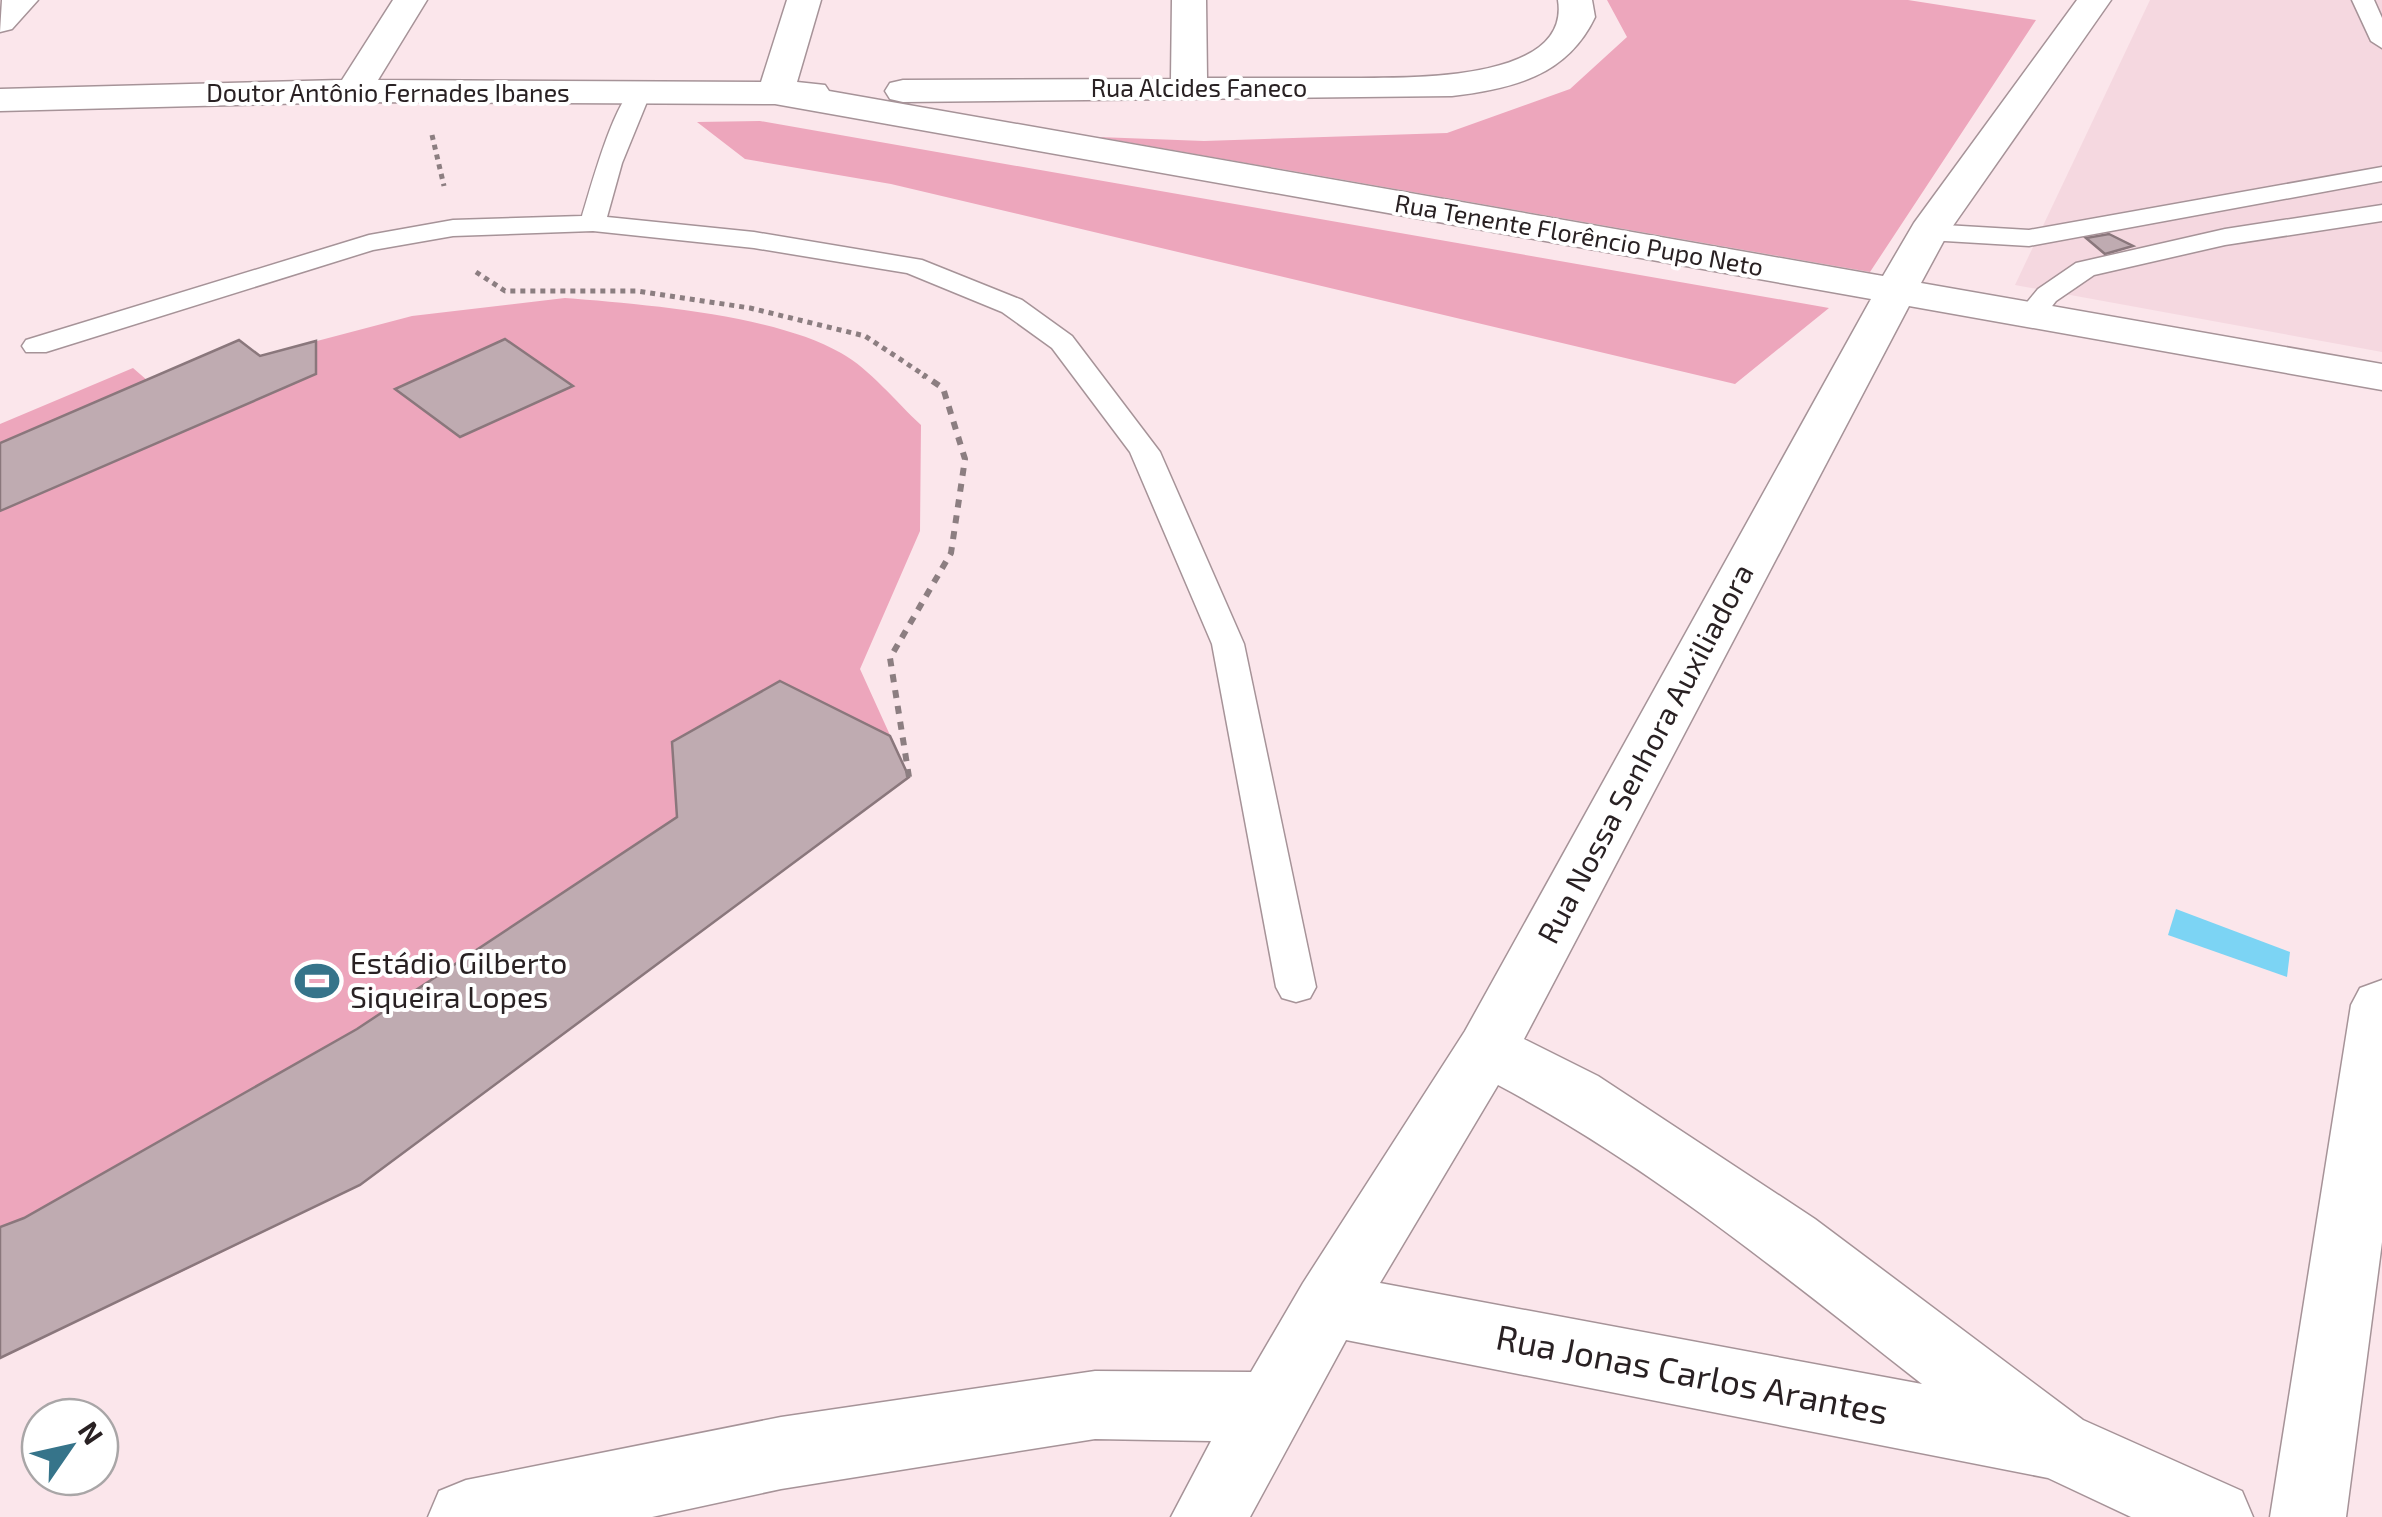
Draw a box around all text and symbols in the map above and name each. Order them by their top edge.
street label: Rua Alcides Faneco [1091,72,1307,102]
street label: Doutor Antônio Fernades Ibanes [206,77,570,107]
street label: Rua Tenente Florêncio Pupo Neto [1393,187,1766,281]
street label: Rua Nossa Senhora Auxiliadora [1529,557,1760,949]
place label: Estádio Gilberto Siqueira Lopes [350,944,567,1014]
sports icon: Estádio Gilberto Siqueira Lopes [293,957,341,1005]
street label: Rua Jonas Carlos Arantes [1493,1314,1892,1432]
north arrow [20,1397,120,1497]
text: N [72,1415,111,1450]

